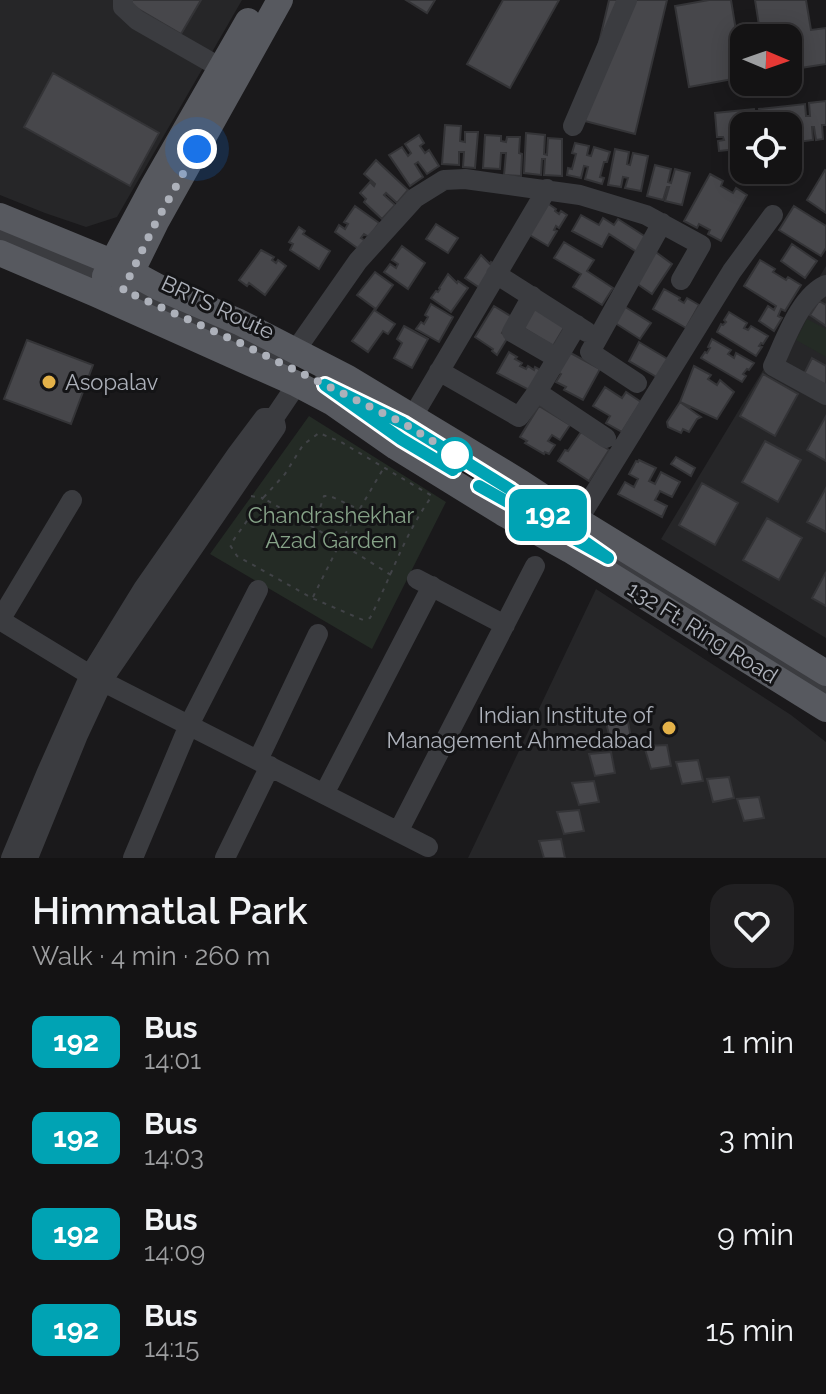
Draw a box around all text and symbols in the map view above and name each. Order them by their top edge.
north arrow [730,24,802,96]
map controls [730,24,802,184]
button: locate [730,112,802,184]
your location [177,129,217,169]
street label: BRTS Route [157,270,279,344]
place label: Asopalav [65,369,159,395]
marker: Asopalav [40,373,58,391]
unlabelled marker [438,438,472,472]
line badge: 192 [502,489,594,541]
text: 192 [525,498,571,531]
park label: Chandrashekhar Azad Garden [248,502,415,553]
street label: 132 Ft. Ring Road [623,575,783,689]
place label: Indian Institute of Management Ahmedabad [387,702,654,753]
marker: Indian Institute of Management Ahmedabad [660,719,678,737]
button: heart [710,884,794,968]
text: Himmatlal Park [32,888,308,933]
text: Walk · 4 min · 260 m [32,941,270,971]
text: Bus [144,1010,198,1045]
text: 192 [53,1025,99,1058]
text: 1 min [722,1025,794,1060]
text: 14:01 [144,1045,201,1075]
text: Bus [144,1106,198,1141]
text: 192 [53,1121,99,1154]
text: 3 min [719,1121,794,1156]
text: 14:03 [144,1141,204,1171]
text: Bus [144,1202,198,1237]
text: 192 [53,1217,99,1250]
text: 9 min [717,1217,794,1252]
text: 14:09 [144,1237,205,1267]
text: Bus [144,1298,198,1333]
text: 192 [53,1313,99,1346]
text: 15 min [706,1313,794,1348]
text: 14:15 [144,1333,200,1363]

